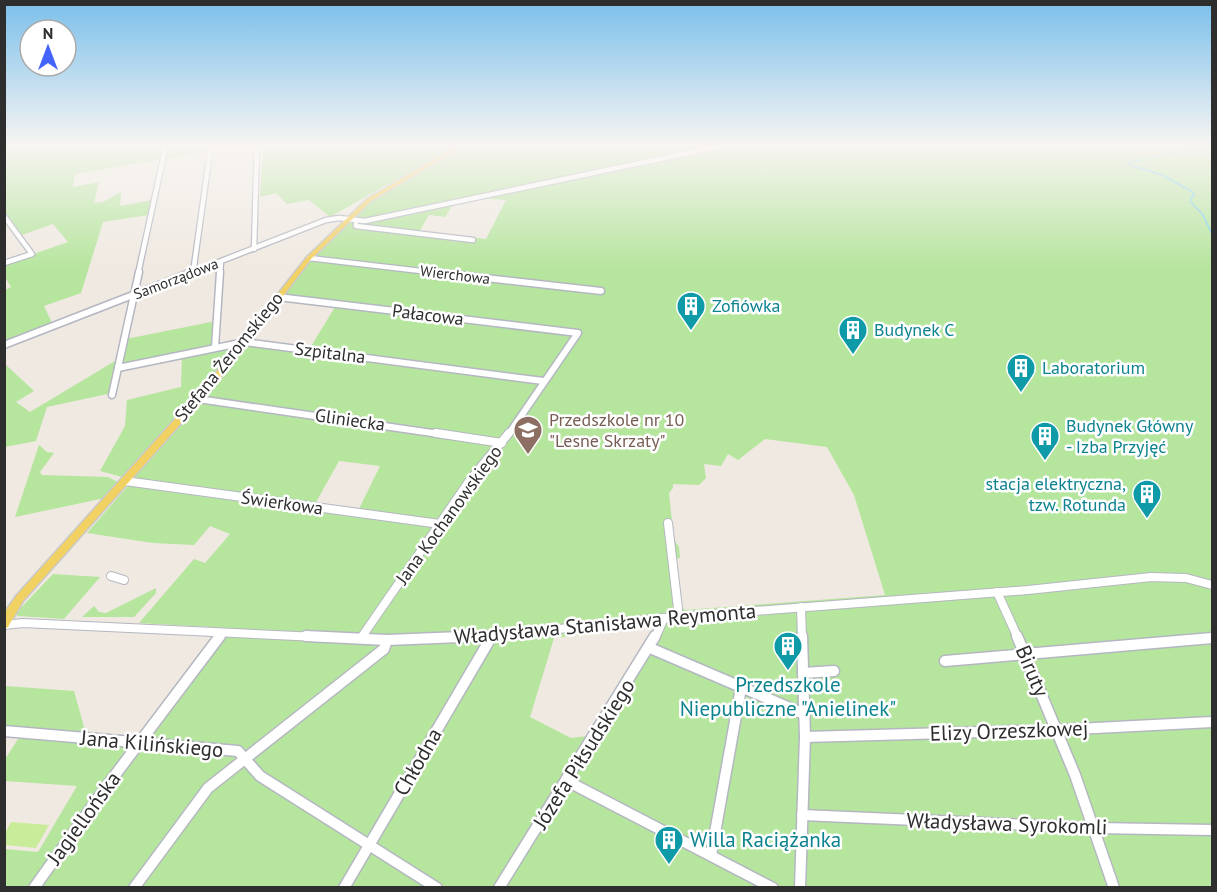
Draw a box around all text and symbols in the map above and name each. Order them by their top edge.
north arrow [18,18,78,78]
text: N [43,23,53,43]
street label: Samorządowa [131,254,221,303]
street label: Wierchowa [419,261,491,288]
street label: Stefana Żeromskiego [169,287,288,426]
building icon: Zofiówka [675,290,707,332]
place label: Zofiówka [712,294,781,317]
street label: Pałacowa [391,299,465,330]
building icon: Budynek C [837,314,869,356]
place label: Budynek C [874,318,954,341]
street label: Szpitalna [293,337,367,368]
building icon: Laboratorium [1005,352,1037,394]
place label: Laboratorium [1042,356,1145,379]
street label: Gliniecka [314,403,387,436]
place label: Przedszkole nr 10 "Lesne Skrzaty" [549,408,685,452]
school or university icon: Przedszkole nr 10 "Lesne Skrzaty" [512,414,544,456]
place label: Budynek Główny - Izba Przyjęć [1066,414,1194,458]
building icon: Budynek Główny - Izba Przyjęć [1029,420,1061,462]
street label: Jana Kochanowskiego [390,441,507,590]
place label: stacja elektryczna, tzw. Rotunda [985,472,1126,516]
building icon: stacja elektryczna, tzw. Rotunda [1131,478,1163,520]
street label: Świerkowa [239,485,325,520]
street label: Władysława Stanisława Reymonta [453,597,757,650]
building icon: Przedszkole Niepubliczne "Anielinek" [772,630,804,672]
street label: Biruty [1010,641,1055,701]
place label: Przedszkole Niepubliczne "Anielinek" [680,671,896,722]
street label: Józefa Piłsudskiego [526,674,641,835]
street label: Elizy Orzeszkowej [929,714,1089,747]
street label: Chłodna [387,723,448,801]
street label: Jana Kilińskiego [79,724,225,763]
street label: Jagiellońska [40,766,126,870]
street label: Władysława Syrokomli [906,806,1108,841]
building icon: Willa Raciążanka [653,824,685,866]
place label: Willa Raciążanka [690,826,841,853]

